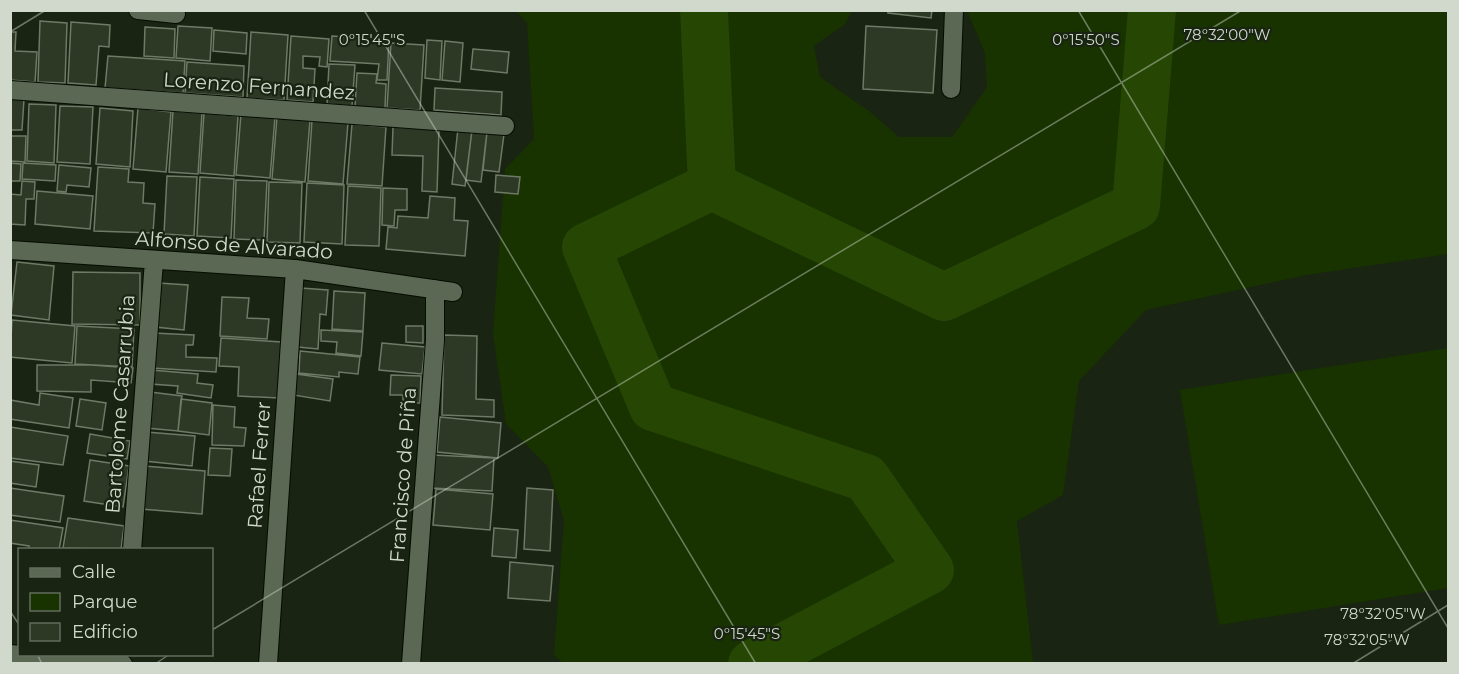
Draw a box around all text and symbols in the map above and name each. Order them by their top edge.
text: 78°32'00"W [1184,25,1271,44]
text: 0°15'45"S [339,30,405,49]
text: 0°15'50"S [1052,30,1120,49]
street label: Lorenzo Fernandez [162,67,356,105]
street label: Alfonso de Alvarado [134,226,334,264]
street label: Bartolome Casarrubia [100,294,140,514]
street label: Francisco de Piña [385,386,421,564]
street label: Rafael Ferrer [243,401,275,529]
legend [18,548,213,656]
text: Calle [72,561,116,583]
text: Parque [72,591,138,613]
text: 78°32'05"W [1340,604,1426,623]
text: Edificio [72,621,138,643]
text: 0°15'45"S [714,624,780,643]
text: 78°32'05"W [1324,630,1410,649]

